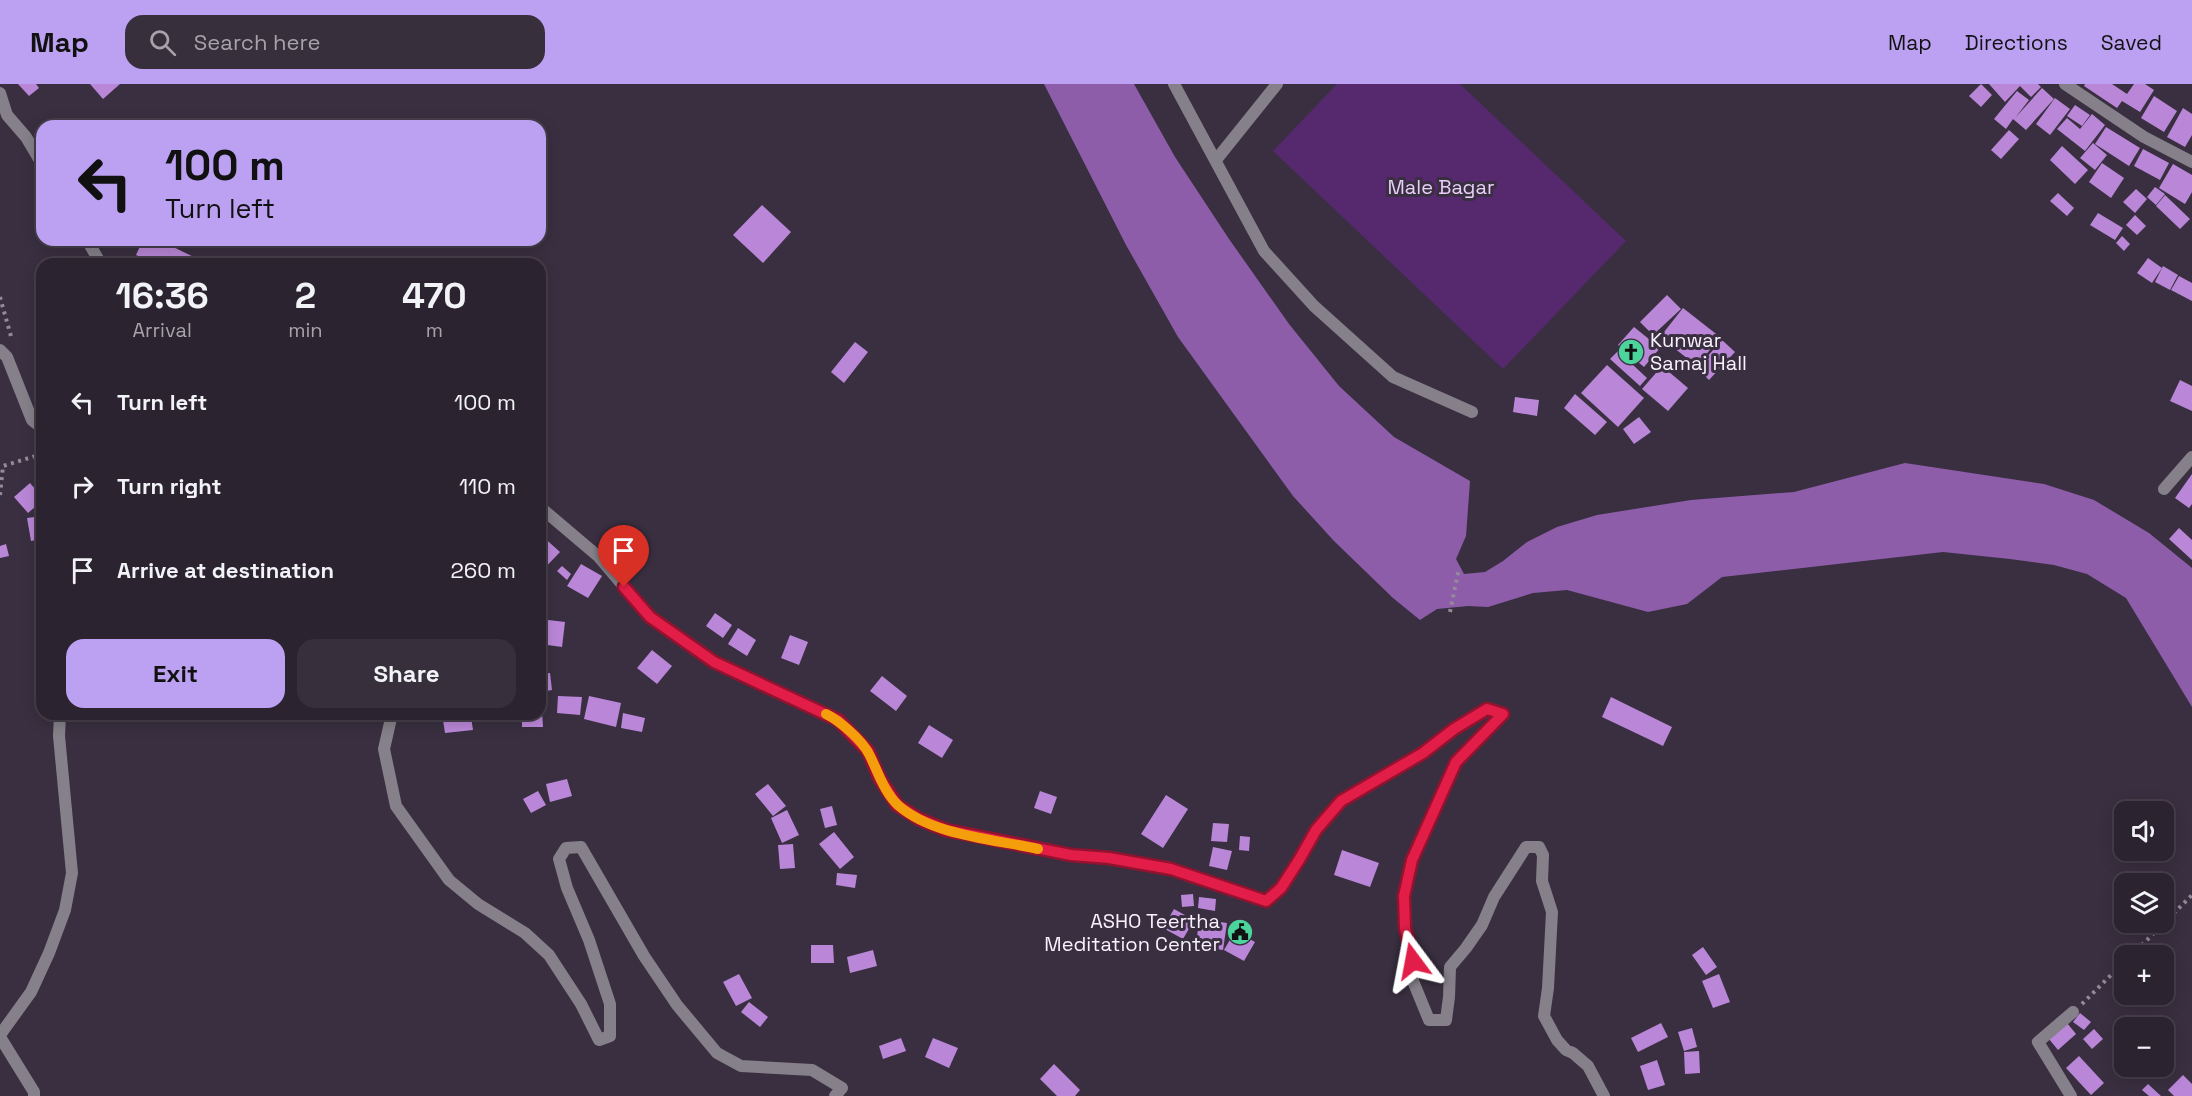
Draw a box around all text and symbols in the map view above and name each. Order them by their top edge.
search box [125,15,545,69]
text: Map [30,24,89,60]
icon: search [146,26,179,59]
text: Search here [194,28,321,56]
text: Map [1888,29,1932,56]
text: Directions [1965,29,2068,56]
text: Saved [2101,29,2162,56]
text: 100 m [165,139,285,192]
icon: left [66,144,144,222]
park label: Male Bagar [1387,174,1495,200]
text: Turn left [165,191,275,226]
text: 16:36 [115,273,209,319]
text: 2 [295,273,316,319]
text: 470 [402,273,467,319]
text: Arrival [132,317,192,343]
text: min [288,317,323,343]
text: m [426,317,443,343]
place label: Kunwar Samaj Hall [1650,327,1747,376]
church icon: Kunwar Samaj Hall [1616,337,1646,367]
icon: left [66,386,99,419]
text: Turn left [117,388,207,416]
text: 100 m [454,388,516,416]
icon: right [66,470,99,503]
text: Turn right [117,472,222,500]
text: 110 m [459,472,516,500]
pin [598,525,649,587]
icon: arrive [607,534,640,567]
icon: arrive [66,554,99,587]
text: Arrive at destination [117,556,334,584]
text: 260 m [451,556,516,584]
button: Exit [66,639,285,708]
button: Share [297,639,516,708]
map controls [2114,801,2174,1077]
button: sound [2114,801,2174,861]
button: layers [2114,873,2174,933]
place label: ASHO Teertha Meditation Center [1044,908,1220,957]
public building icon: ASHO Teertha Meditation Center [1225,917,1255,947]
position arrow [1381,929,1445,993]
button: + [2114,945,2174,1005]
button: − [2114,1017,2174,1077]

